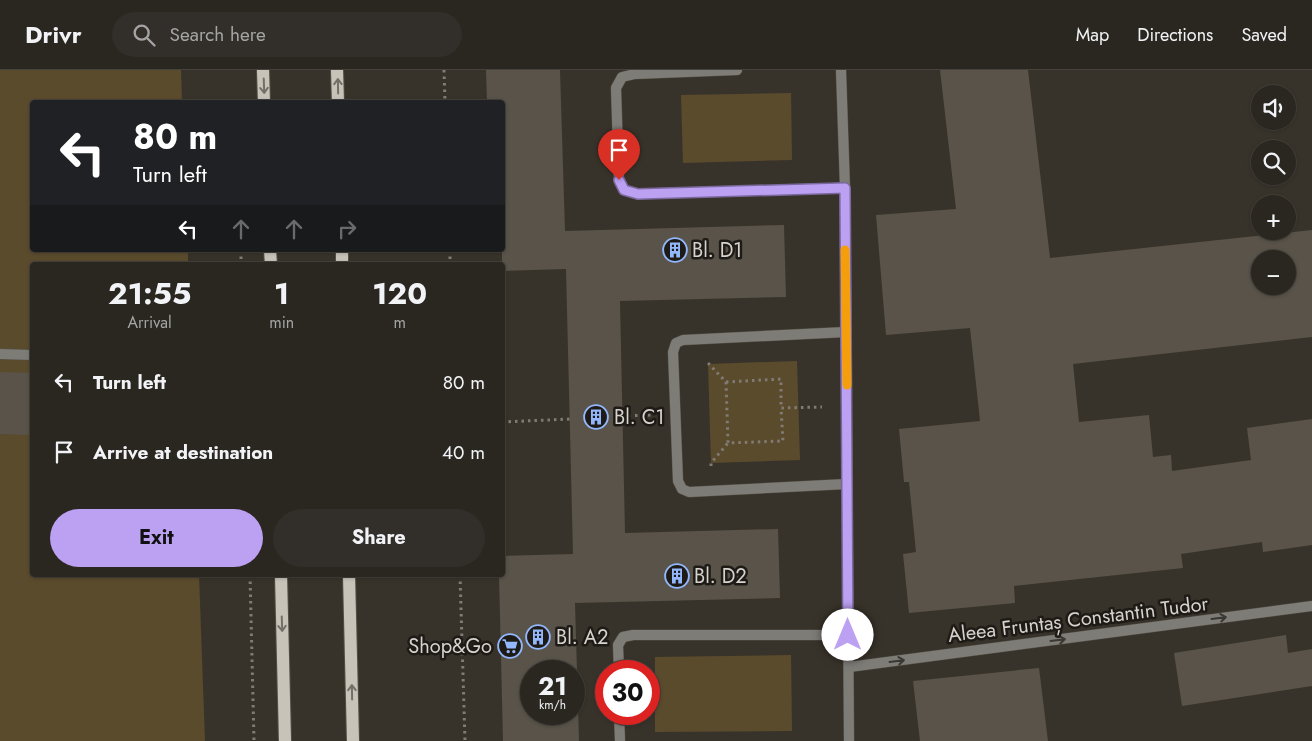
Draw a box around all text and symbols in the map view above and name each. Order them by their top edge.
search box [112,12,462,57]
text: Drivr [25,17,82,52]
icon: search [130,21,158,49]
text: Search here [170,21,266,48]
text: Map [1076,22,1109,48]
text: Directions [1137,22,1213,48]
text: Saved [1241,22,1287,48]
one-way arrow [259,78,268,94]
one-way arrow [333,79,343,95]
map controls [1251,85,1296,295]
button: sound [1251,85,1296,130]
text: 80 m [133,112,217,162]
icon: left [50,120,115,185]
pin [598,129,640,180]
icon: arrive [605,136,633,164]
button: search [1251,140,1296,185]
text: Turn left [133,158,207,190]
button: + [1251,195,1296,240]
icon: left [174,215,202,243]
icon: ahead [227,215,255,243]
icon: ahead [280,215,308,243]
icon: right [333,215,361,243]
place label: Bl. D1 [692,236,742,265]
building icon: Bl. D1 [662,237,688,263]
button: − [1251,250,1296,295]
text: 21:55 [108,272,191,315]
text: 1 [274,272,289,315]
text: 120 [372,272,427,315]
text: Arrival [128,311,172,334]
text: min [269,311,294,334]
text: m [393,311,406,334]
icon: left [50,368,78,396]
text: Turn left [93,369,166,396]
text: 80 m [443,369,485,396]
place label: Bl. C1 [614,403,664,432]
building icon: Bl. C1 [583,404,609,430]
icon: arrive [50,438,78,466]
text: Arrive at destination [93,439,273,466]
text: 40 m [442,439,485,466]
button: Exit [50,509,263,567]
button: Share [273,509,485,567]
place label: Bl. D2 [694,562,747,591]
building icon: Bl. D2 [664,563,690,589]
street label: Aleea Fruntaș Constantin Tudor [946,589,1210,650]
position arrow [821,608,873,660]
one-way arrow [1211,613,1227,623]
one-way arrow [278,615,287,631]
place label: Bl. A2 [556,623,608,652]
building icon: Bl. A2 [525,624,551,650]
place label: Shop&Go [408,632,492,661]
supermarket icon: Shop&Go [497,633,523,659]
one-way arrow [1050,634,1066,644]
one-way arrow [889,655,905,665]
speed limit sign: 30 [595,660,660,725]
text: 21 [538,668,567,704]
one-way arrow [347,685,357,701]
text: km/h [539,696,566,714]

